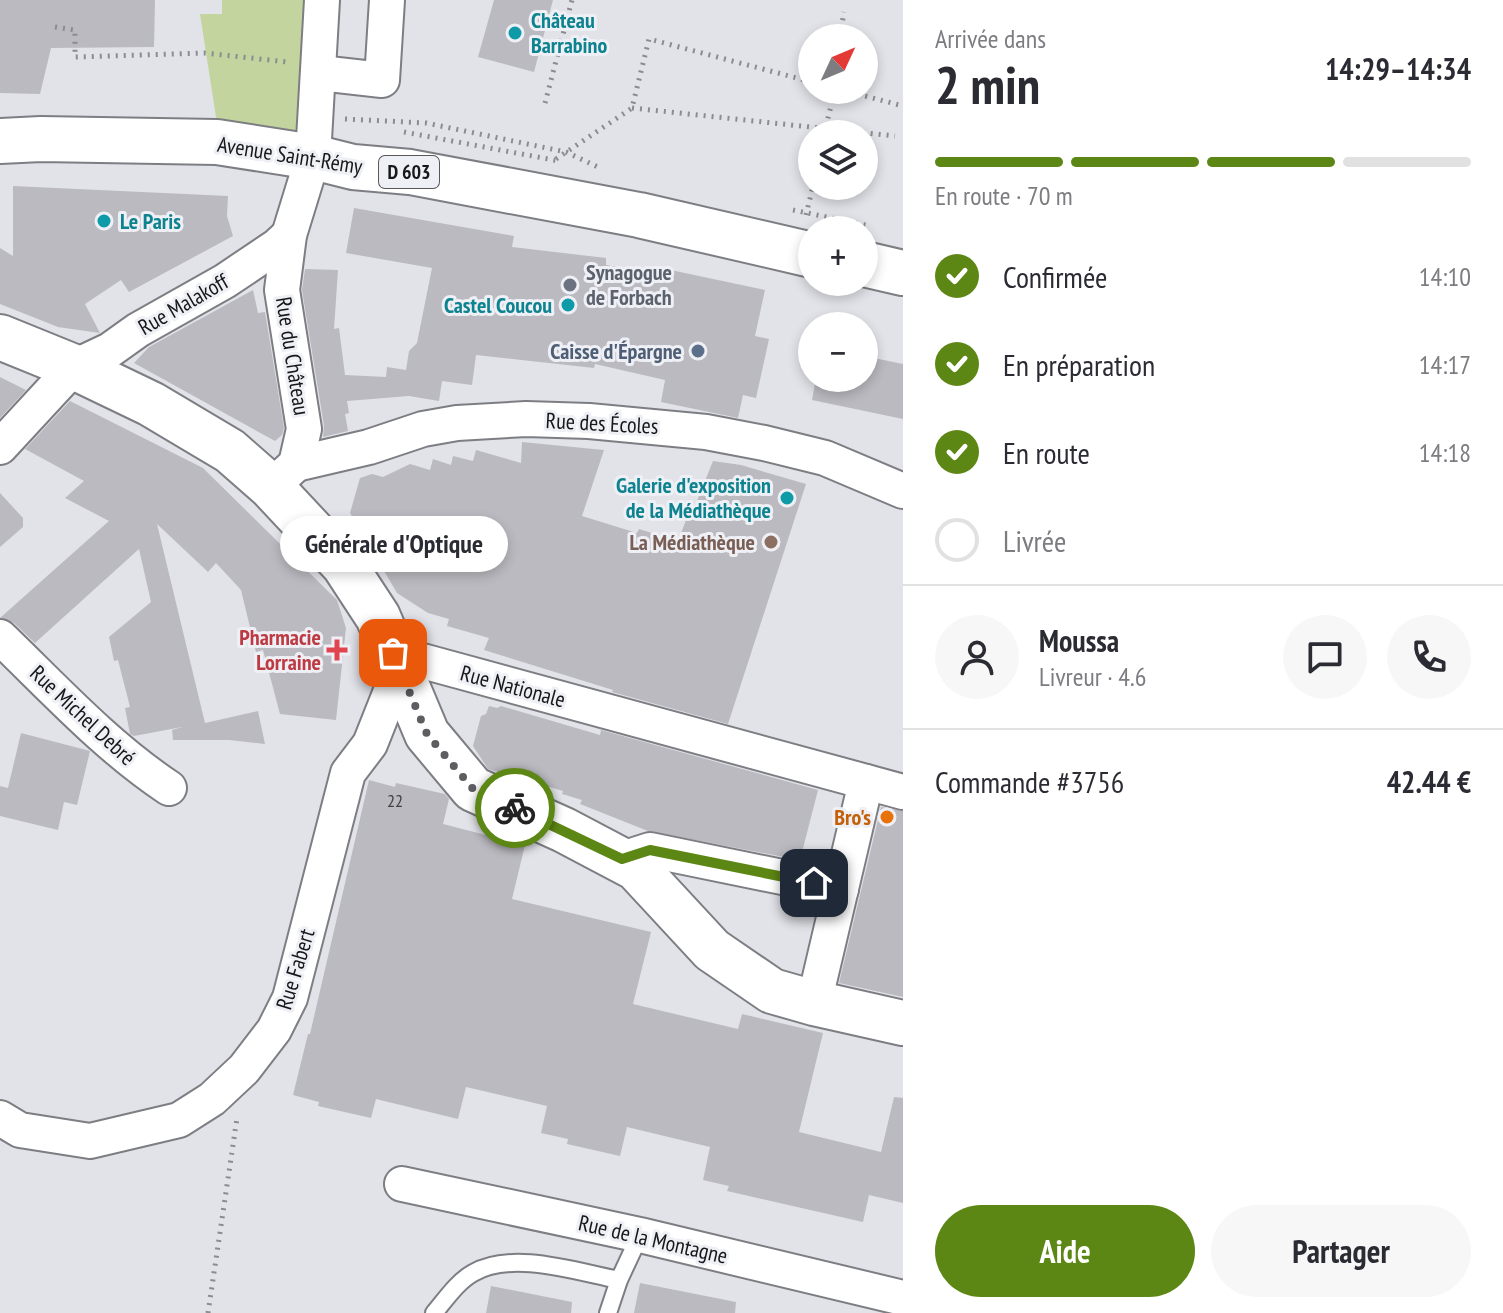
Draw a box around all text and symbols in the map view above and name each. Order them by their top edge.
place label: Château Barrabino [531,6,607,59]
text: Arrivée dans [935,22,1046,55]
marker: Château Barrabino [506,24,524,42]
north arrow [798,24,878,104]
map controls [798,24,878,392]
text: 14:29–14:34 [1325,49,1471,88]
text: 2 min [935,51,1040,118]
button: layers [798,120,878,200]
street label: Avenue Saint-Rémy [216,130,365,180]
road number: D 603 [379,156,439,188]
text: En route · 70 m [935,179,1073,212]
place label: Le Paris [120,207,181,235]
marker: Le Paris [95,212,113,230]
button: + [798,216,878,296]
icon: check [935,254,979,298]
text: Confirmée [1003,257,1107,296]
place label: Synagogue de Forbach [586,258,672,311]
text: 14:10 [1419,260,1471,293]
street label: Rue Malakoff [133,266,234,341]
marker: Synagogue de Forbach [561,276,579,294]
place label: Castel Coucou [444,291,552,319]
street label: Rue du Château [270,295,316,417]
marker: Castel Coucou [559,296,577,314]
button: − [798,312,878,392]
place label: Caisse d'Épargne [550,337,682,365]
marker: Caisse d'Épargne [689,342,707,360]
icon: check [935,342,979,386]
text: En préparation [1003,345,1155,384]
text: 14:17 [1419,348,1471,381]
street label: Rue des Écoles [545,406,659,440]
icon: check [935,430,979,474]
text: En route [1003,433,1090,472]
text: 14:18 [1419,436,1471,469]
place label: Galerie d'exposition de la Médiathèque [616,471,771,524]
marker: Galerie d'exposition de la Médiathèque [778,489,796,507]
callout: Générale d'Optique [279,517,507,573]
text: Livrée [1003,521,1066,560]
text: Générale d'Optique [305,527,483,560]
place label: La Médiathèque [630,528,755,556]
marker: La Médiathèque [762,533,780,551]
button: person [935,615,1019,699]
button: chat [1283,615,1367,699]
button: phone [1387,615,1471,699]
pin [359,619,427,687]
text: Moussa [1039,621,1119,660]
place label: Pharmacie Lorraine [239,623,321,676]
icon: bag [371,631,415,675]
marker: Pharmacie Lorraine [328,641,346,659]
street label: Rue Michel Debré [24,659,142,771]
street label: Rue Nationale [457,659,569,713]
text: Livreur · 4.6 [1039,660,1146,693]
text: Commande #3756 [935,762,1124,801]
text: 42.44 € [1387,762,1471,801]
courier [475,768,555,848]
icon: bike [493,786,537,830]
house number: 22 [387,789,403,812]
place label: Bro's [834,803,871,831]
marker: Bro's [878,808,896,826]
pin [780,849,848,917]
icon: home [792,861,836,905]
street label: Rue Fabert [269,925,321,1013]
button: Aide [935,1205,1195,1297]
button: Partager [1211,1205,1471,1297]
street label: Rue de la Montagne [576,1208,730,1270]

